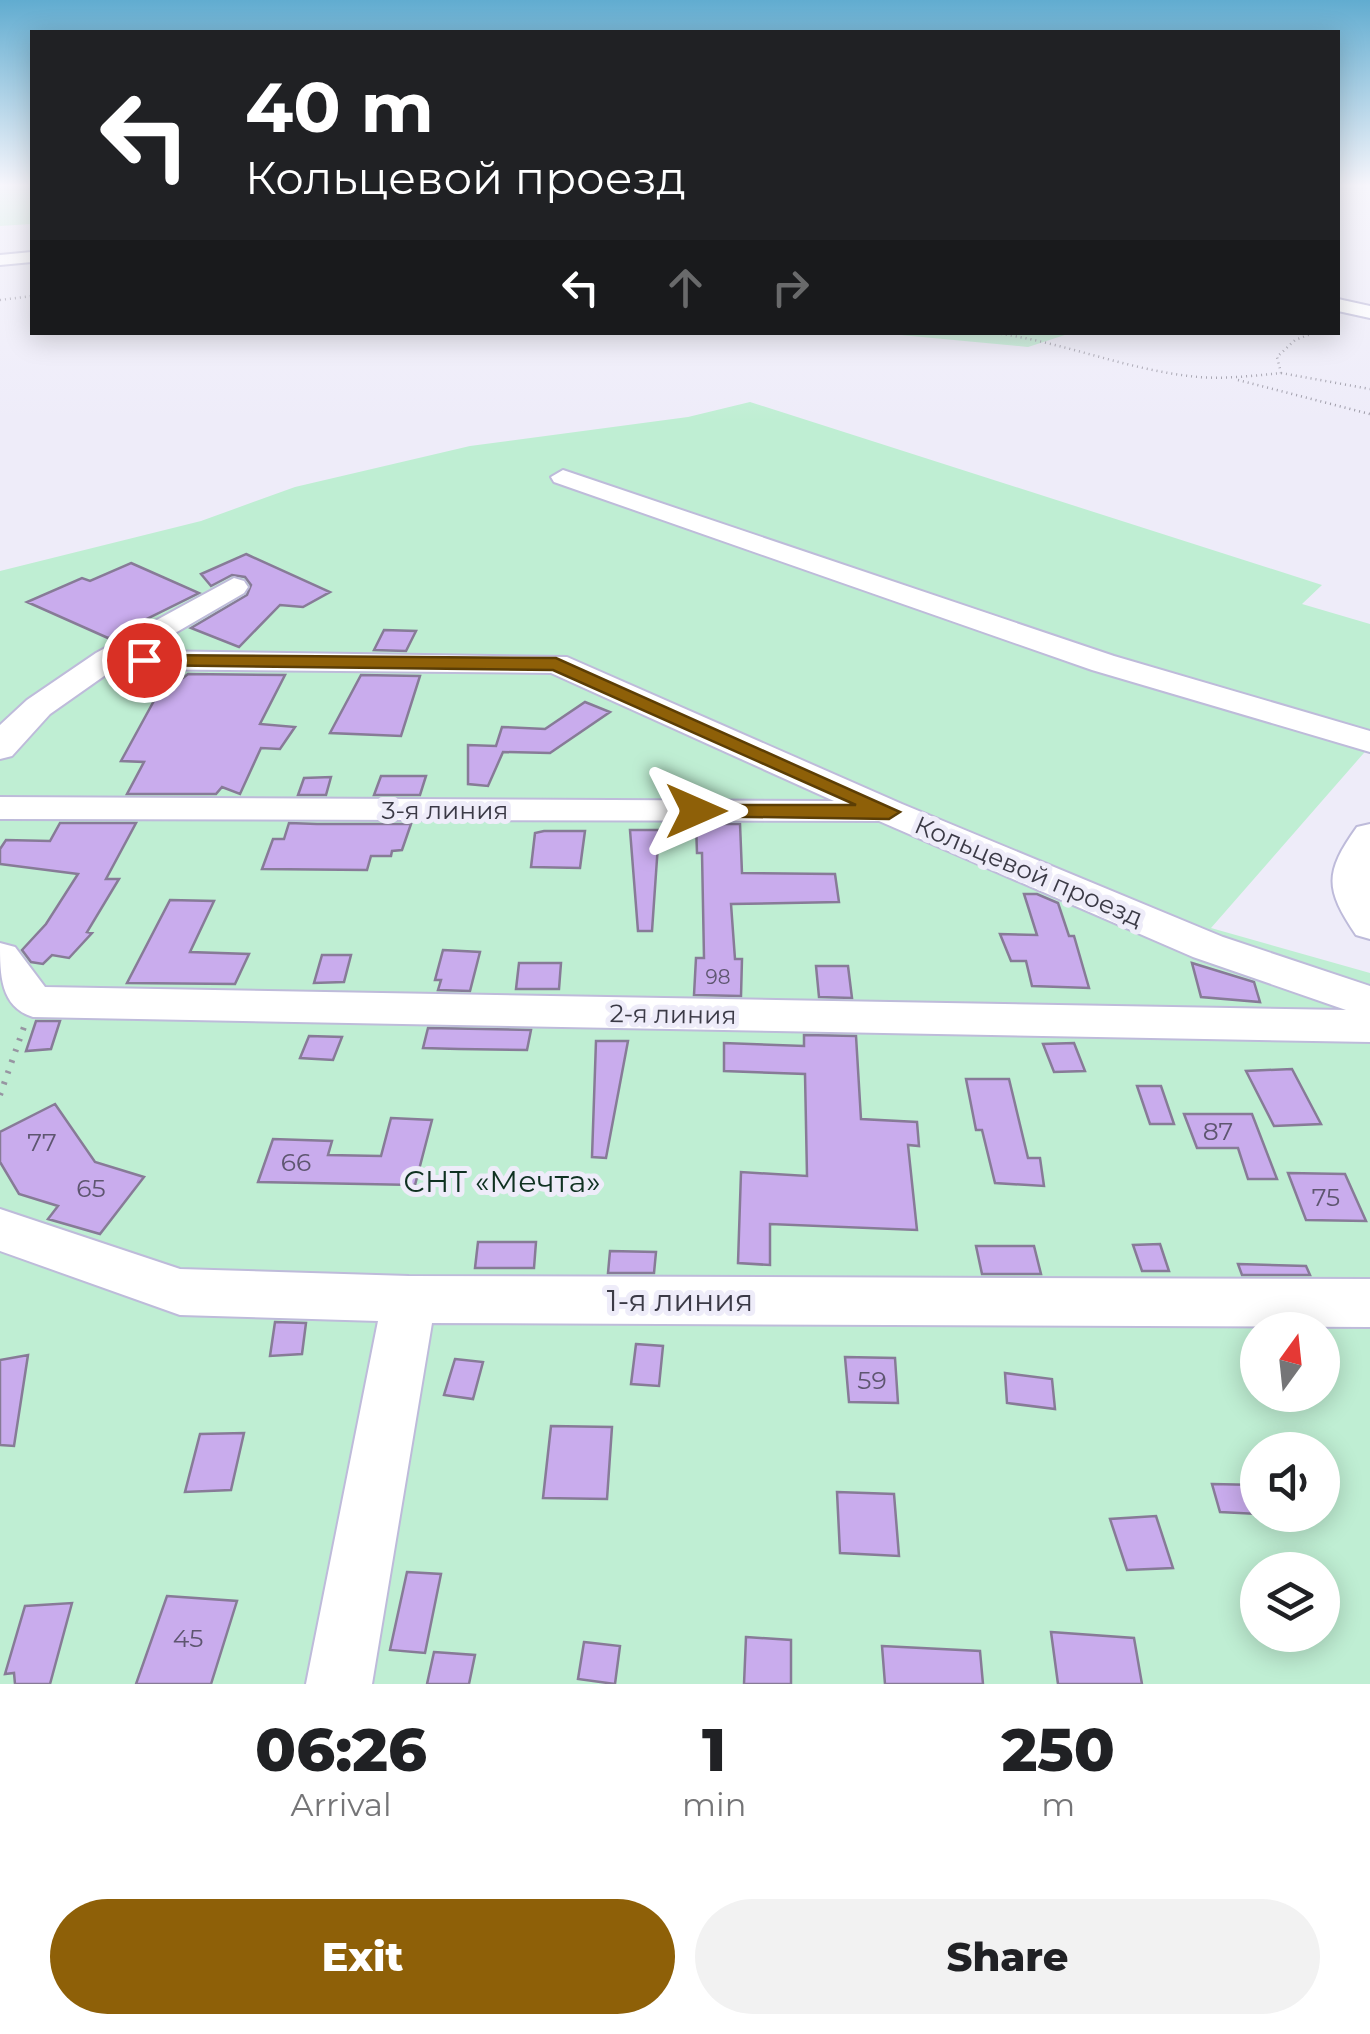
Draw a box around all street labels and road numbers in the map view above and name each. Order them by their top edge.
street label: 3-я линия [381,795,509,825]
street label: Кольцевой проезд [910,809,1148,933]
street label: 2-я линия [609,998,737,1030]
street label: 1-я линия [607,1282,753,1319]

